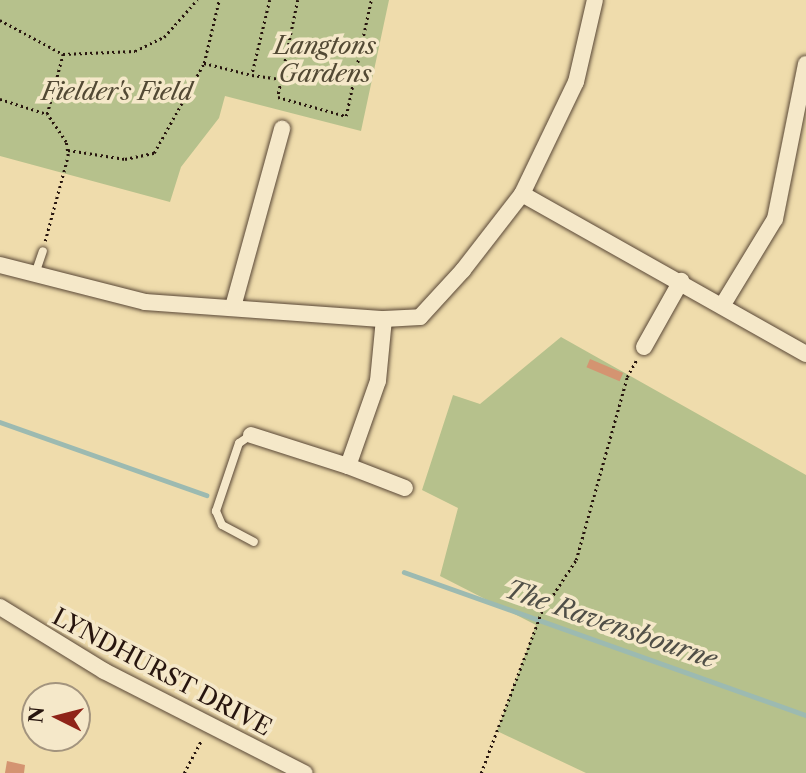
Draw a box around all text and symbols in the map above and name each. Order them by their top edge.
park label: Langtons Gardens [274,32,376,88]
park label: Fielder's Field [41,78,193,106]
water label: The Ravensbourne [501,574,721,676]
street label: LYNDHURST DRIVE [47,602,277,742]
north arrow [21,682,91,752]
text: N [24,706,49,724]

